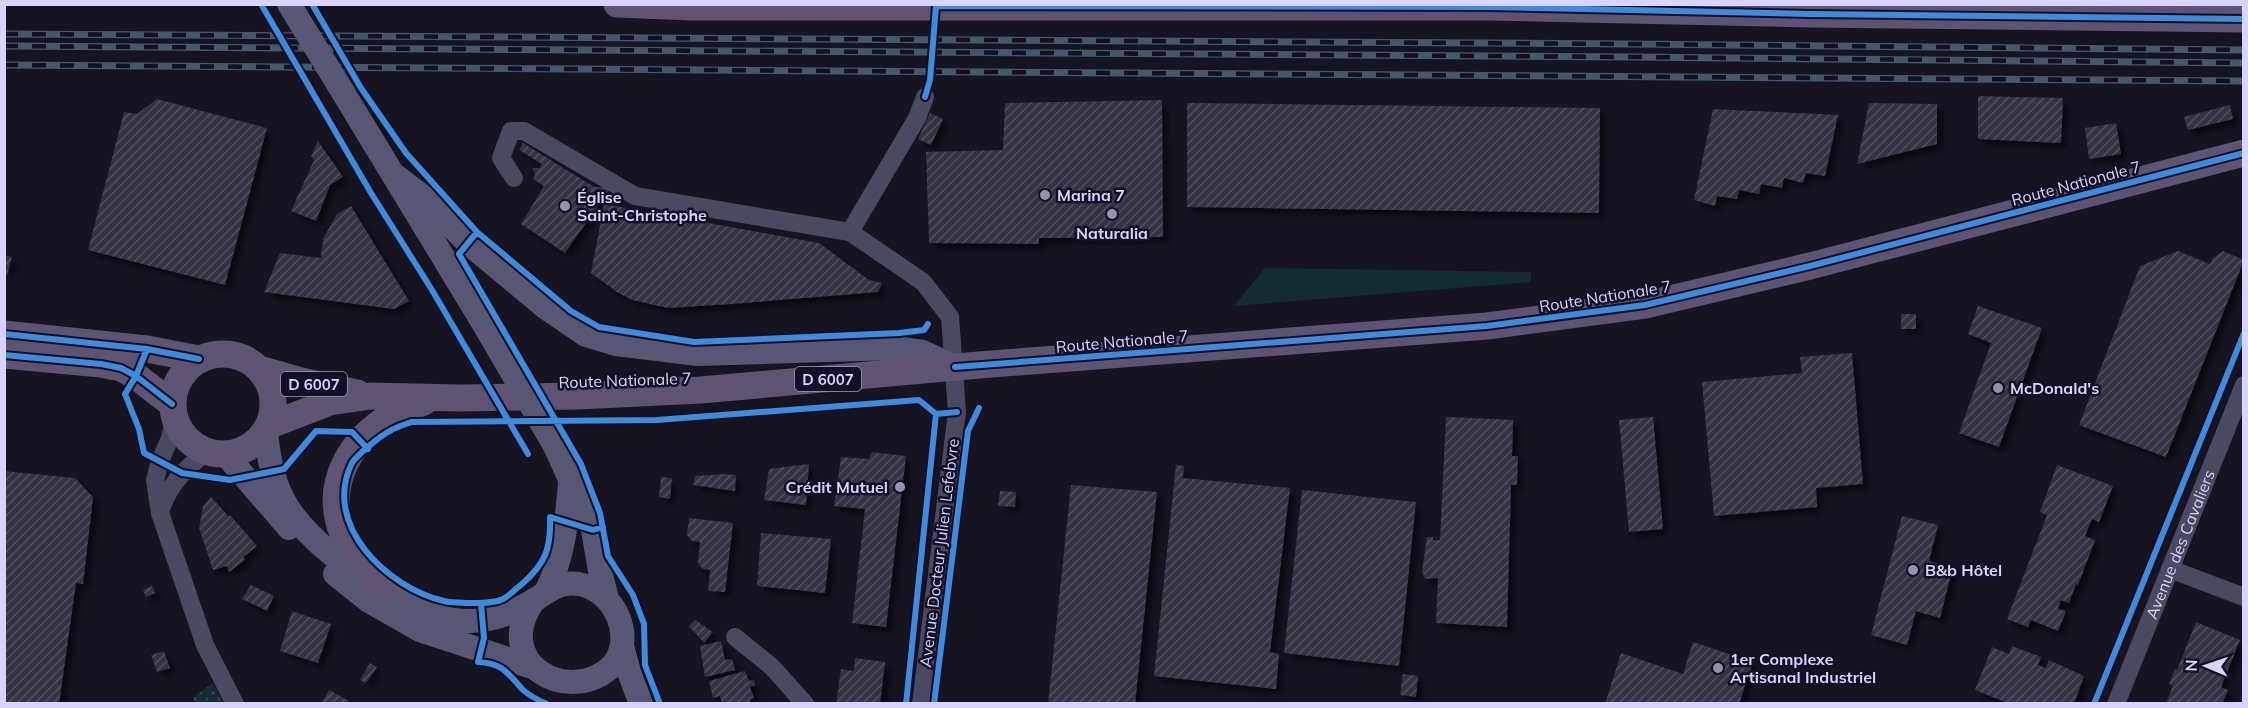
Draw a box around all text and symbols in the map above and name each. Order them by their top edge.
street label: Route Nationale 7 [2009,156,2143,210]
place label: Marina 7 [1057,185,1125,205]
place label: Église Saint-Christophe [577,187,707,225]
marker: Marina 7 [1038,188,1052,202]
marker: Église Saint-Christophe [558,199,572,213]
marker: Naturalia [1105,207,1119,221]
place label: Naturalia [1076,223,1148,243]
street label: Route Nationale 7 [1538,276,1672,316]
street label: Route Nationale 7 [1055,325,1189,357]
road number: D 6007 [795,367,861,391]
street label: Route Nationale 7 [558,368,692,392]
road number: D 6007 [281,372,347,396]
place label: McDonald's [2010,378,2099,398]
marker: McDonald's [1991,381,2005,395]
street label: Avenue Docteur Julien Lefebvre [915,437,963,669]
street label: Avenue des Cavaliers [2141,467,2219,622]
place label: Crédit Mutuel [786,477,888,497]
marker: Crédit Mutuel [893,480,907,494]
place label: B&b Hôtel [1925,560,2002,580]
marker: B&b Hôtel [1906,563,1920,577]
north arrow [2176,636,2236,696]
place label: 1er Complexe Artisanal Industriel [1730,649,1876,687]
text: N [2181,659,2201,672]
marker: 1er Complexe Artisanal Industriel [1711,661,1725,675]

